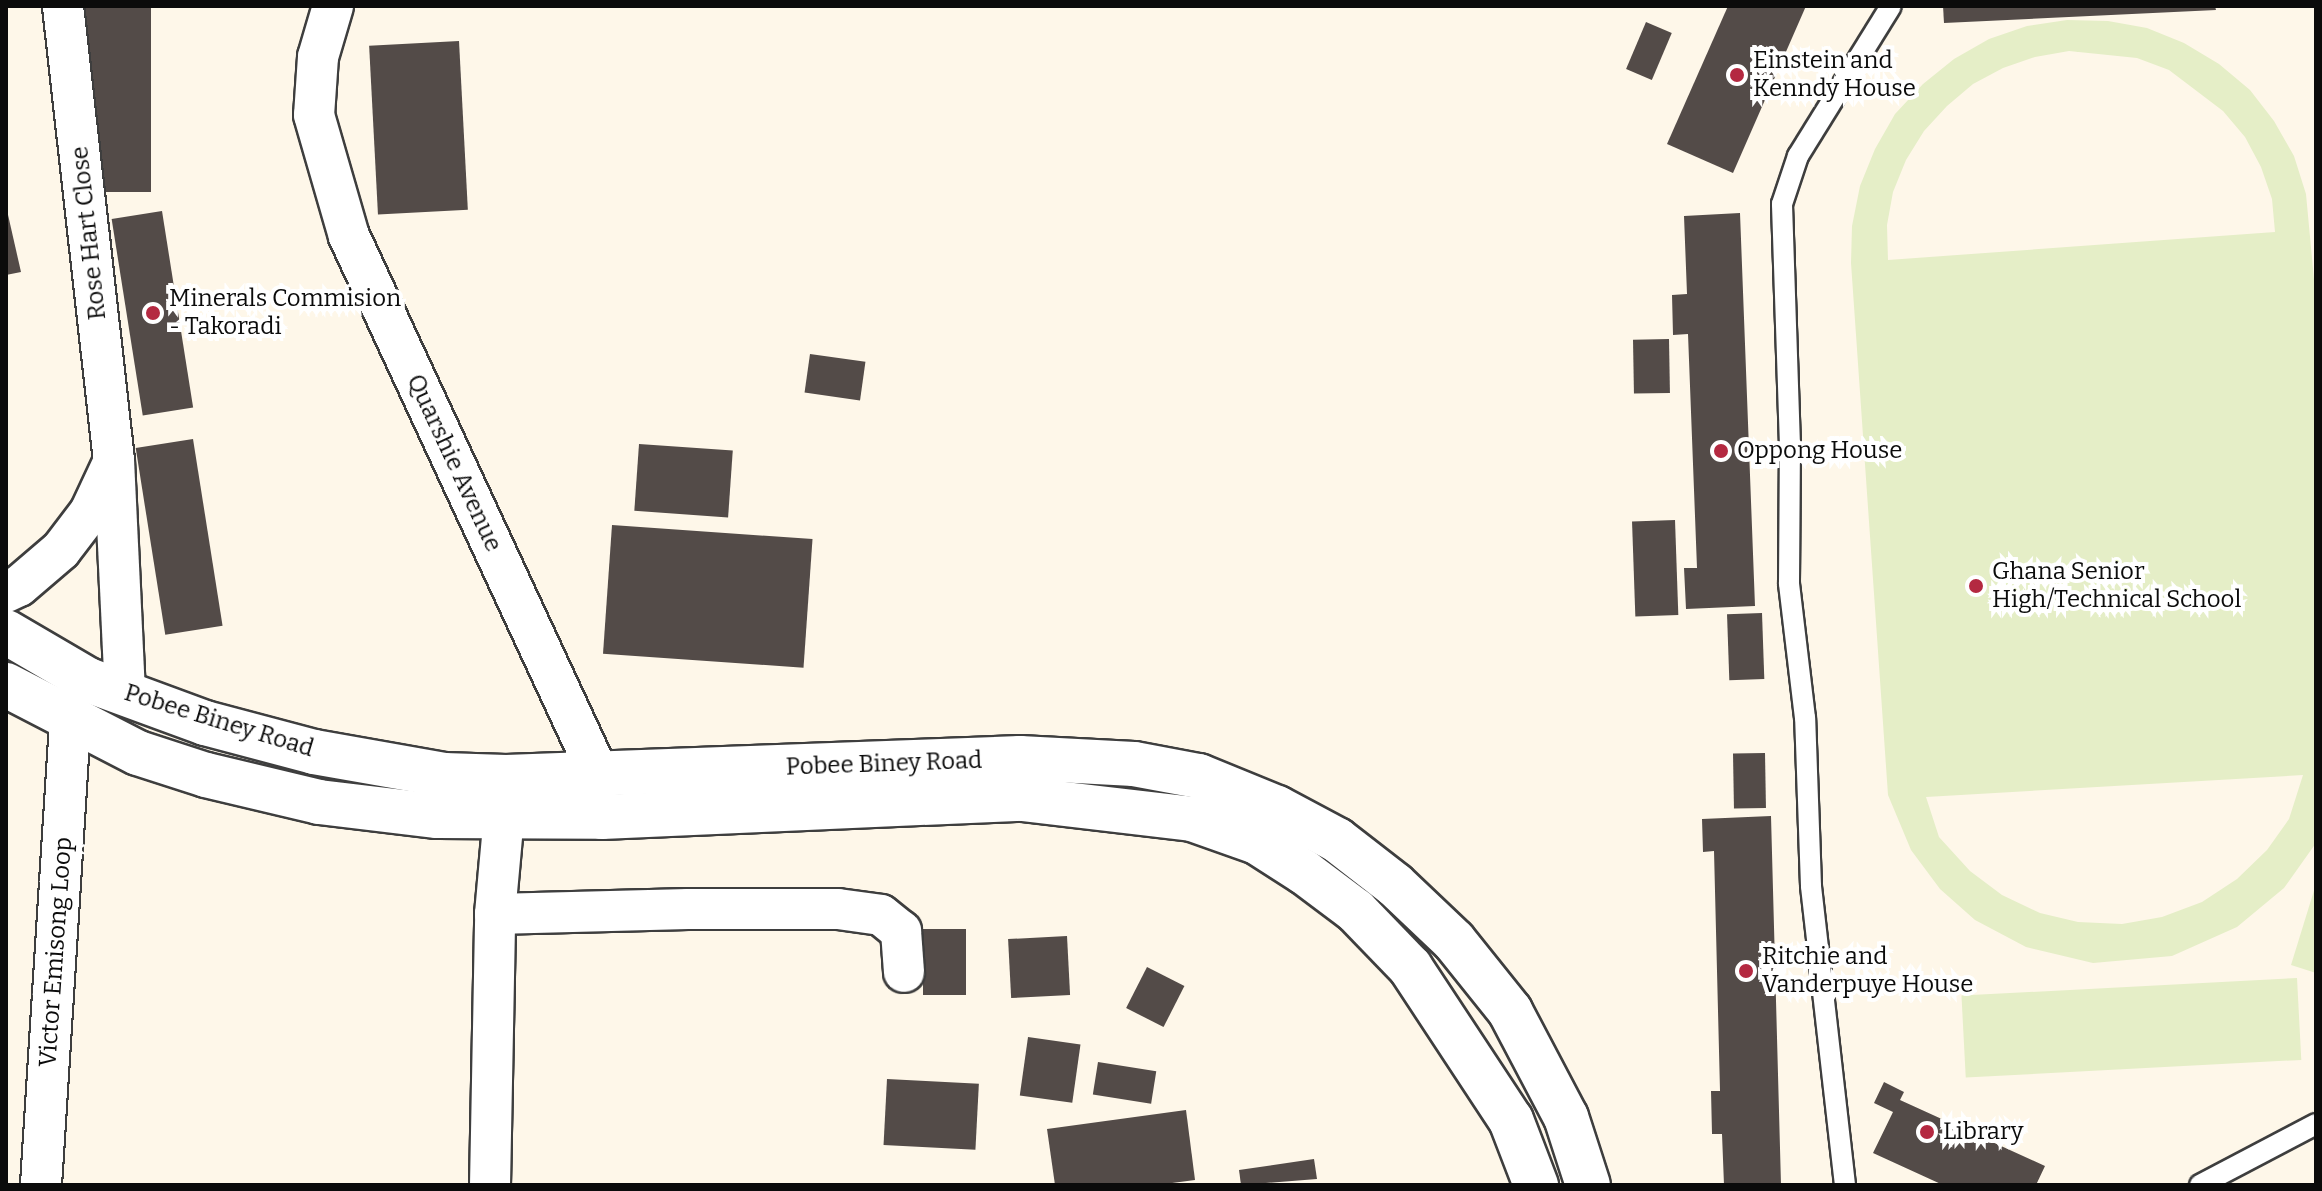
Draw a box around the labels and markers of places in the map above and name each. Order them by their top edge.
place label: Einstein and Kenndy House [1753,47,1916,103]
marker: Einstein and Kenndy House [1728,66,1746,84]
place label: Minerals Commision - Takoradi [169,285,401,341]
marker: Minerals Commision - Takoradi [144,304,162,322]
place label: Oppong House [1737,437,1902,465]
marker: Oppong House [1712,442,1730,460]
place label: Ghana Senior High/Technical School [1992,558,2241,614]
marker: Ghana Senior High/Technical School [1967,577,1985,595]
place label: Ritchie and Vanderpuye House [1762,943,1973,999]
marker: Ritchie and Vanderpuye House [1737,962,1755,980]
place label: Library [1943,1118,2024,1146]
marker: Library [1918,1123,1936,1141]

